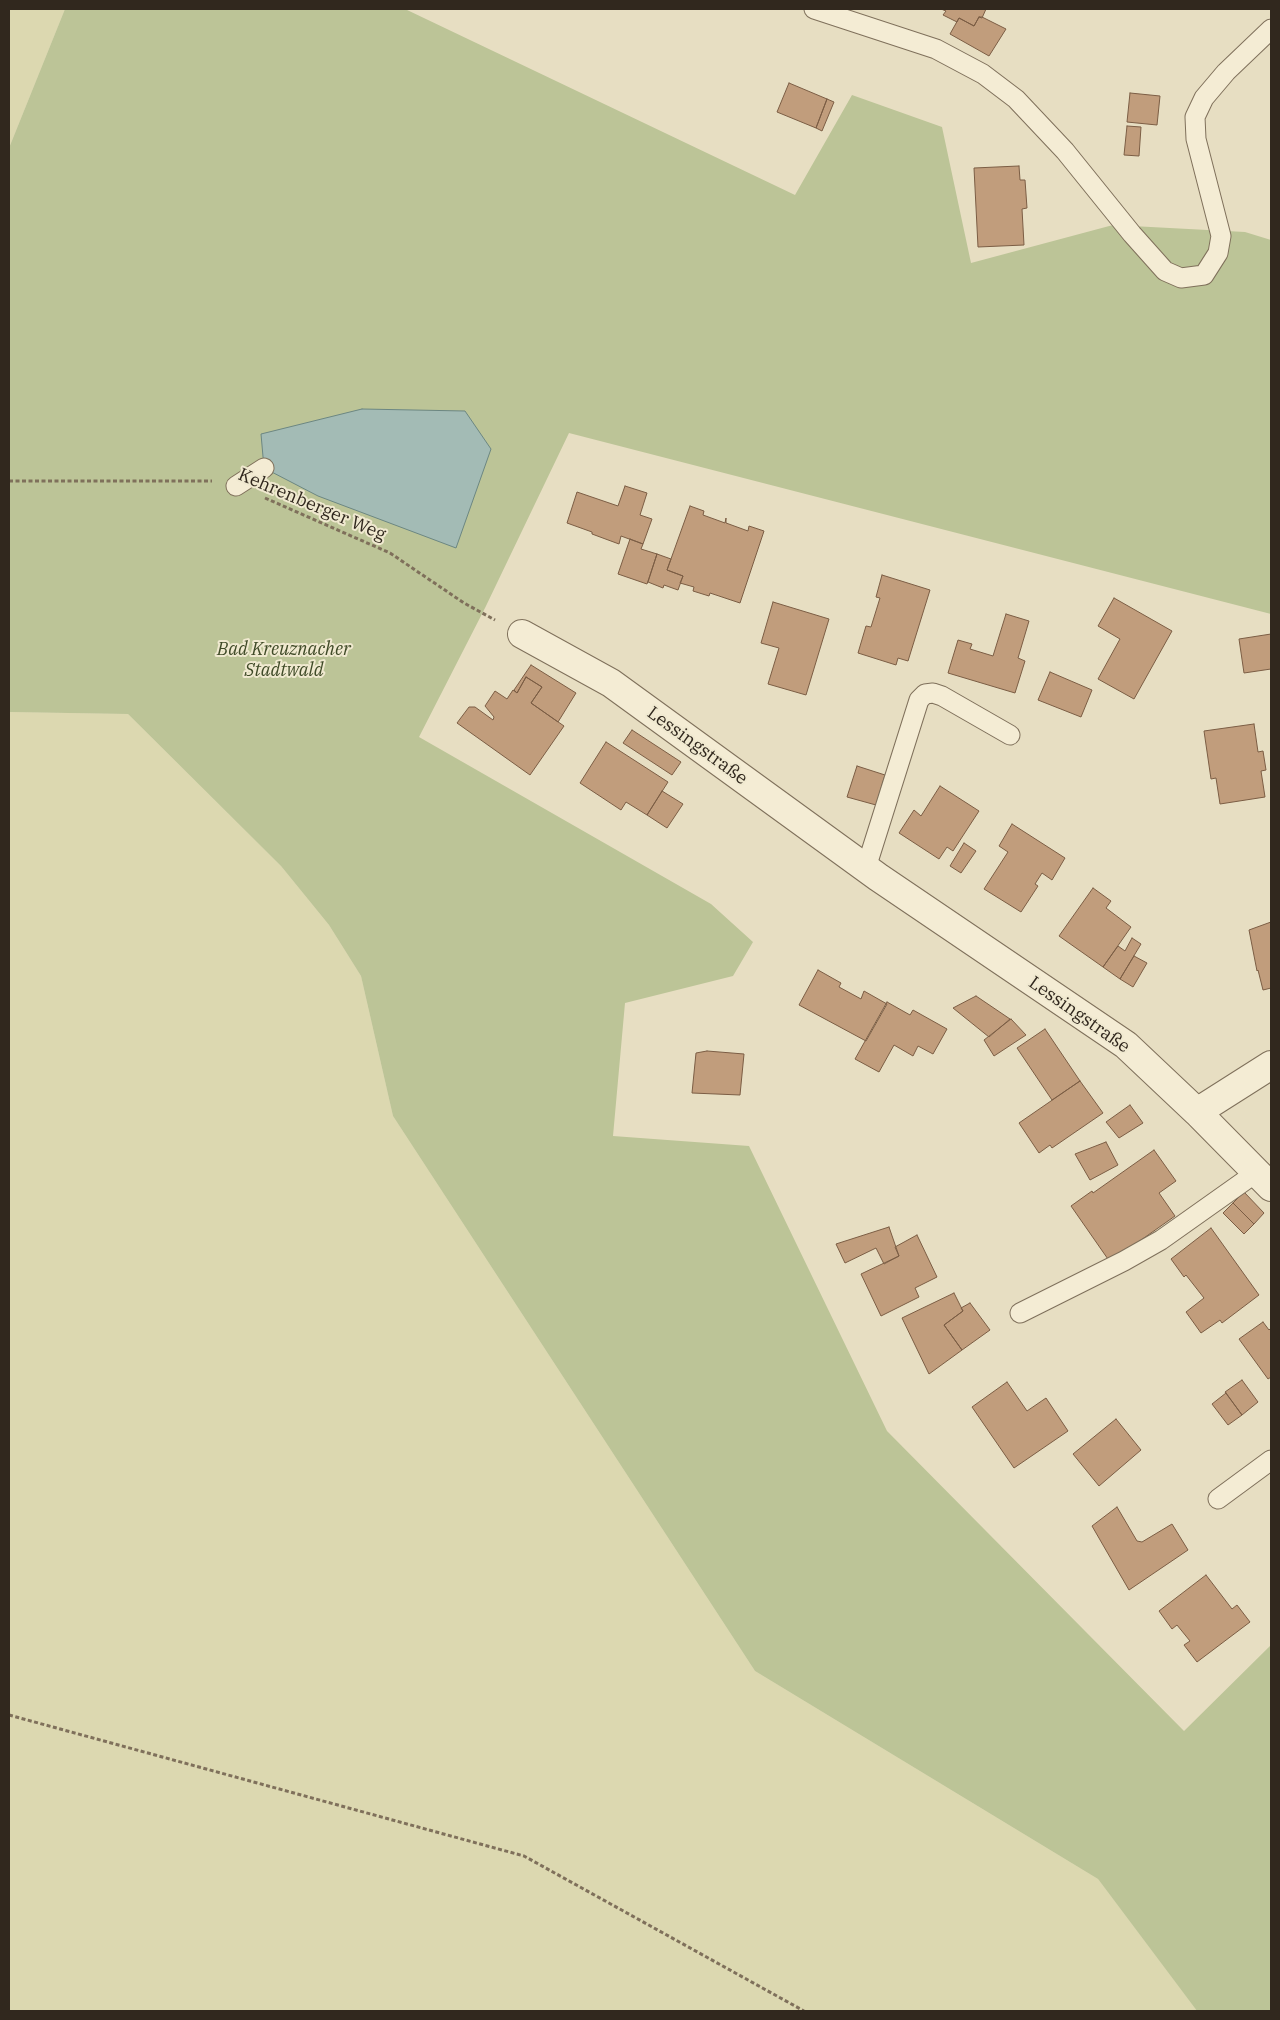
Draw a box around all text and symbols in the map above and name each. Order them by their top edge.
street label: Kehrenberger Weg [235,464,389,546]
park label: Bad Kreuznacher Stadtwald [217,639,351,682]
street label: Lessingstraße [643,702,751,790]
street label: Lessingstraße [1024,972,1134,1058]

